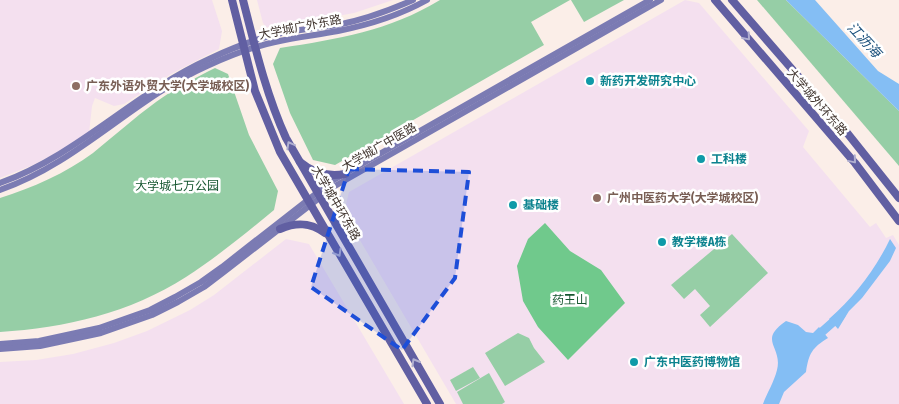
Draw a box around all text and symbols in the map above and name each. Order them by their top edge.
street label: 大学城广外东路 [257,12,343,42]
water label: 江沥海 [843,19,886,63]
one-way arrow [741,31,749,40]
street label: 大学城外环东路 [784,66,850,138]
place label: 新药开发研究中心 [600,74,696,88]
marker: 新药开发研究中心 [584,75,596,87]
place label: 广东外语外贸大学(大学城校区) [86,79,250,93]
marker: 广东外语外贸大学(大学城校区) [70,80,82,92]
street label: 大学城广中医路 [339,120,419,174]
one-way arrow [286,142,296,151]
place label: 工科楼 [711,152,747,166]
marker: 工科楼 [695,153,707,165]
one-way arrow [847,154,855,163]
street label: 大学城中环东路 [309,163,363,243]
park label: 大学城七万公园 [135,179,219,193]
place label: 广州中医药大学(大学城校区) [607,191,759,205]
marker: 广州中医药大学(大学城校区) [591,192,603,204]
place label: 基础楼 [523,198,559,212]
marker: 基础楼 [507,199,519,211]
place label: 教学楼A栋 [672,235,727,249]
marker: 教学楼A栋 [656,236,668,248]
one-way arrow [332,247,342,256]
park label: 药王山 [552,293,588,307]
place label: 广东中医药博物馆 [644,355,740,369]
marker: 广东中医药博物馆 [628,356,640,368]
one-way arrow [411,358,421,367]

